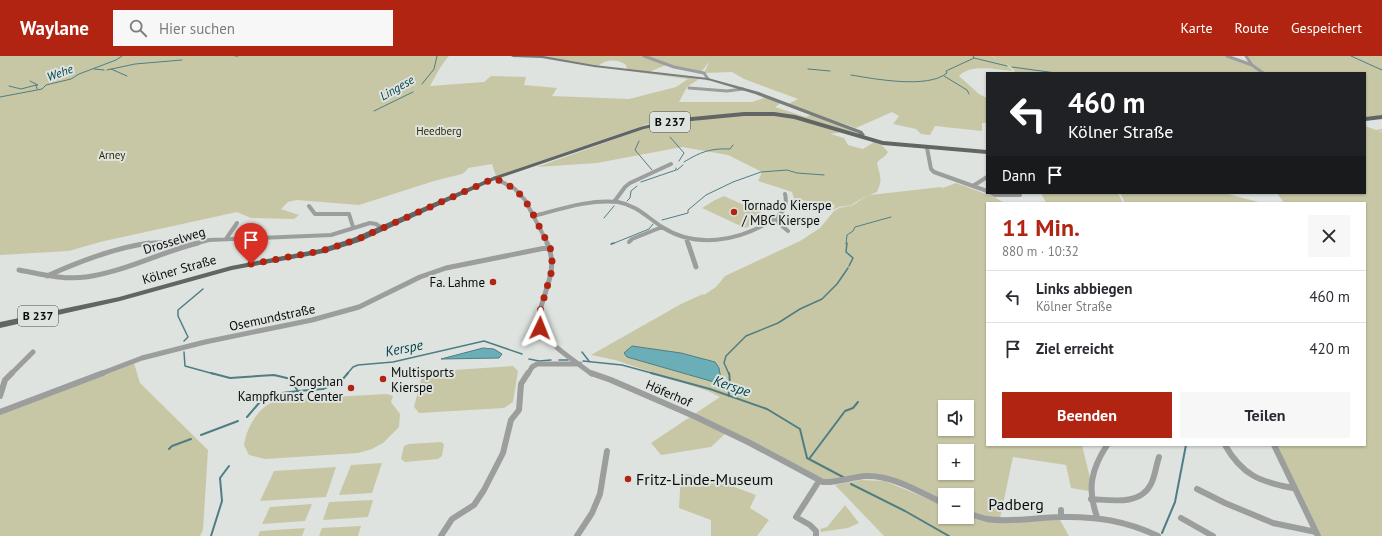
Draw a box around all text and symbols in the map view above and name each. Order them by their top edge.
search box [113,10,393,46]
text: Waylane [20,16,89,40]
icon: search [127,17,149,39]
text: Hier suchen [159,19,235,38]
text: Karte [1181,19,1213,37]
text: Route [1235,19,1269,37]
text: Gespeichert [1291,19,1362,37]
water label: Wehe [45,61,75,84]
water label: Lingese [377,72,417,103]
text: 460 m [1068,84,1145,121]
icon: left [1002,88,1054,140]
road number: B 237 [650,112,690,132]
text: Kölner Straße [1068,120,1173,143]
park label: Heedberg [416,124,462,138]
park label: Arney [99,148,126,162]
icon: arrive [1044,164,1066,186]
text: Dann [1002,166,1036,185]
place label: Tornado Kierspe / MBC Kierspe [741,197,831,229]
marker: Tornado Kierspe / MBC Kierspe [729,207,739,217]
text: 11 Min. [1002,212,1080,243]
button: close [1308,215,1350,257]
street label: Drosselweg [141,223,207,258]
pin [234,223,268,264]
icon: arrive [240,229,262,251]
text: 880 m · 10:32 [1002,243,1079,260]
street label: Kölner Straße [140,251,218,288]
place label: Fa. Lahme [429,274,485,291]
marker: Fa. Lahme [488,277,498,287]
text: Links abbiegen [1036,279,1132,298]
icon: left [1002,286,1024,308]
text: 460 m [1309,287,1350,306]
text: Kölner Straße [1036,298,1112,315]
street label: Osemundstraße [227,300,317,335]
road number: B 237 [18,306,58,326]
position arrow [519,307,561,349]
water label: Kerspe [384,335,425,360]
icon: arrive [1002,338,1024,360]
text: Ziel erreicht [1036,339,1114,358]
text: 420 m [1309,339,1350,358]
place label: Multisports Kierspe [391,364,454,396]
water label: Kerspe [711,371,753,401]
place label: Songshan Kampfkunst Center [238,373,344,405]
marker: Multisports Kierspe [378,374,388,384]
street label: Höferhof [643,376,695,411]
marker: Songshan Kampfkunst Center [346,383,356,393]
button: Beenden [1002,392,1172,438]
button: Teilen [1180,392,1350,438]
map controls [938,400,974,524]
button: sound [938,400,974,436]
button: + [938,444,974,480]
place label: Fritz-Linde-Museum [636,469,773,489]
marker: Fritz-Linde-Museum [623,474,633,484]
button: − [938,488,974,524]
street label: Padberg [988,494,1044,514]

